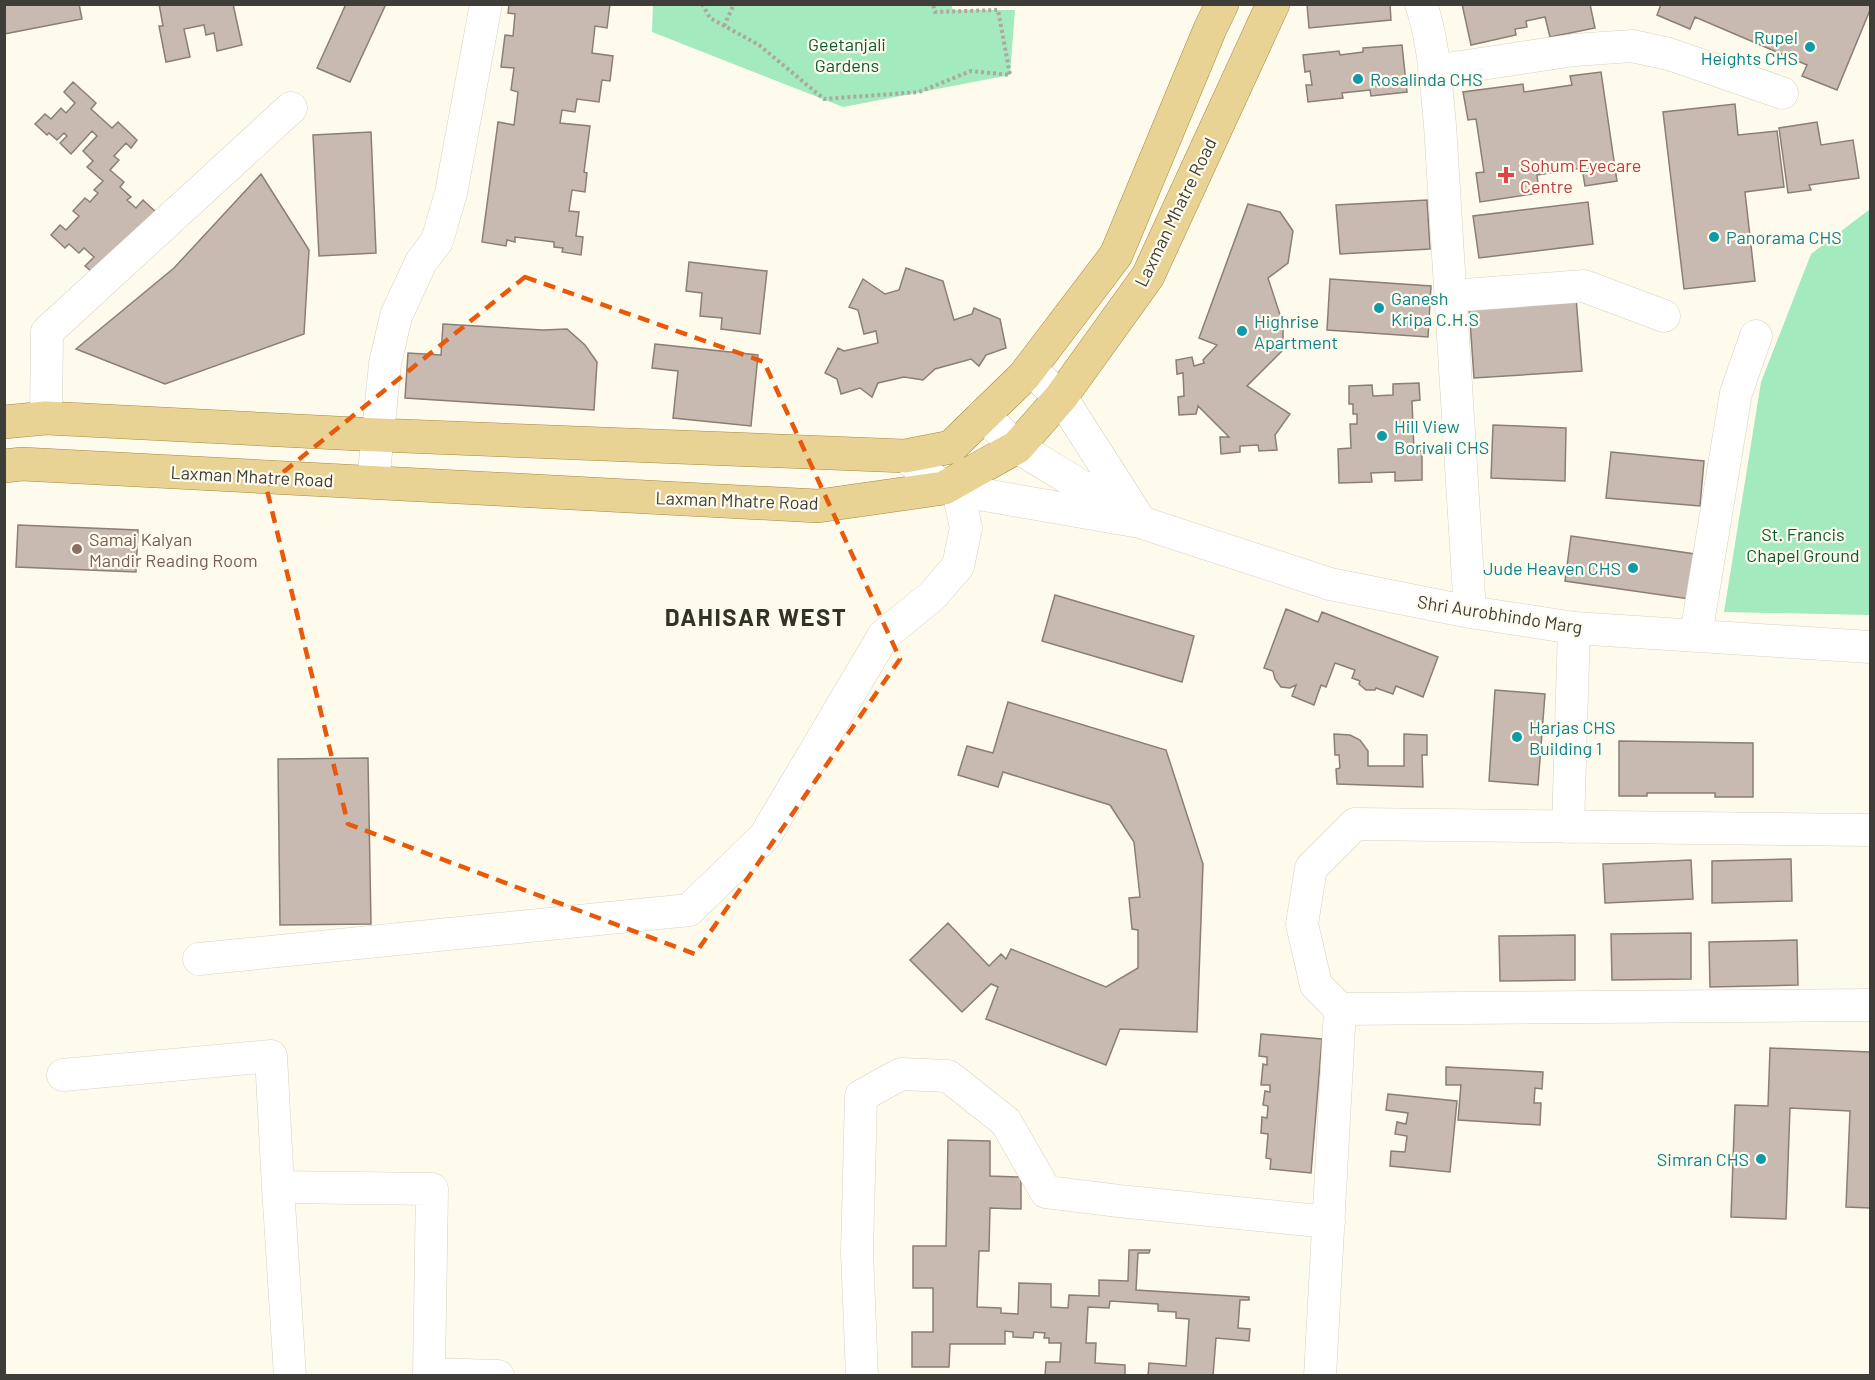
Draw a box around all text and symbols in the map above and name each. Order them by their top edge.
place label: Rupel Heights CHS [1701,26,1798,69]
park label: Geetanjali Gardens [808,33,886,76]
marker: Rupel Heights CHS [1803,40,1817,54]
place label: Rosalinda CHS [1370,68,1483,90]
marker: Rosalinda CHS [1351,72,1365,86]
street label: Laxman Mhatre Road [1129,134,1221,290]
place label: Sohum Eyecare Centre [1520,154,1641,197]
marker: Sohum Eyecare Centre [1497,166,1515,184]
place label: Panorama CHS [1726,226,1842,248]
marker: Panorama CHS [1707,230,1721,244]
place label: Ganesh Kripa C.H.S [1391,287,1479,330]
marker: Ganesh Kripa C.H.S [1372,301,1386,315]
place label: Highrise Apartment [1254,310,1338,353]
marker: Highrise Apartment [1235,324,1249,338]
place label: Hill View Borivali CHS [1394,415,1489,458]
marker: Hill View Borivali CHS [1375,429,1389,443]
street label: Laxman Mhatre Road [170,461,334,491]
street label: Laxman Mhatre Road [655,486,819,514]
park label: St. Francis Chapel Ground [1746,523,1860,566]
place label: Samaj Kalyan Mandir Reading Room [89,528,258,571]
marker: Samaj Kalyan Mandir Reading Room [70,542,84,556]
place label: Jude Heaven CHS [1483,557,1621,579]
marker: Jude Heaven CHS [1626,561,1640,575]
street label: Shri Aurobhindo Marg [1416,590,1584,638]
district label: DAHISAR WEST [665,602,847,631]
place label: Harjas CHS Building 1 [1529,716,1616,759]
marker: Harjas CHS Building 1 [1510,730,1524,744]
place label: Simran CHS [1657,1148,1749,1170]
marker: Simran CHS [1754,1152,1768,1166]

